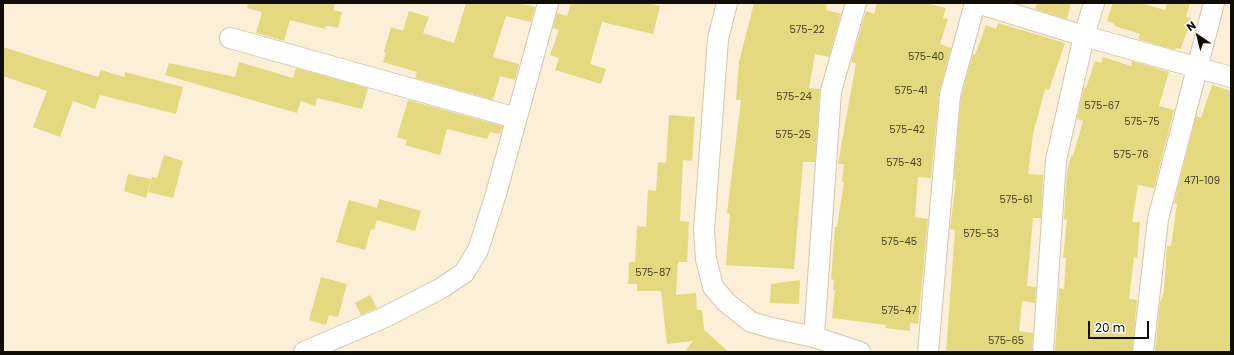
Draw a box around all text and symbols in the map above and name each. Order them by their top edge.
north arrow [1178,16,1218,56]
text: N [1183,17,1199,35]
house number: 575-22 [789,24,825,36]
house number: 575-40 [908,51,944,63]
house number: 575-41 [894,85,928,97]
house number: 575-24 [776,91,812,103]
house number: 575-67 [1084,100,1120,112]
house number: 575-75 [1124,116,1160,128]
house number: 575-42 [889,124,925,136]
house number: 575-25 [775,129,811,141]
house number: 575-76 [1113,149,1149,161]
house number: 575-43 [886,157,922,169]
house number: 471-109 [1184,175,1220,187]
house number: 575-61 [999,194,1033,206]
house number: 575-53 [963,228,999,240]
house number: 575-45 [881,236,917,248]
house number: 575-87 [635,267,671,279]
house number: 575-47 [881,305,917,317]
scale bar [1090,313,1151,339]
text: 20 m [1095,319,1125,336]
house number: 575-65 [988,335,1024,347]

